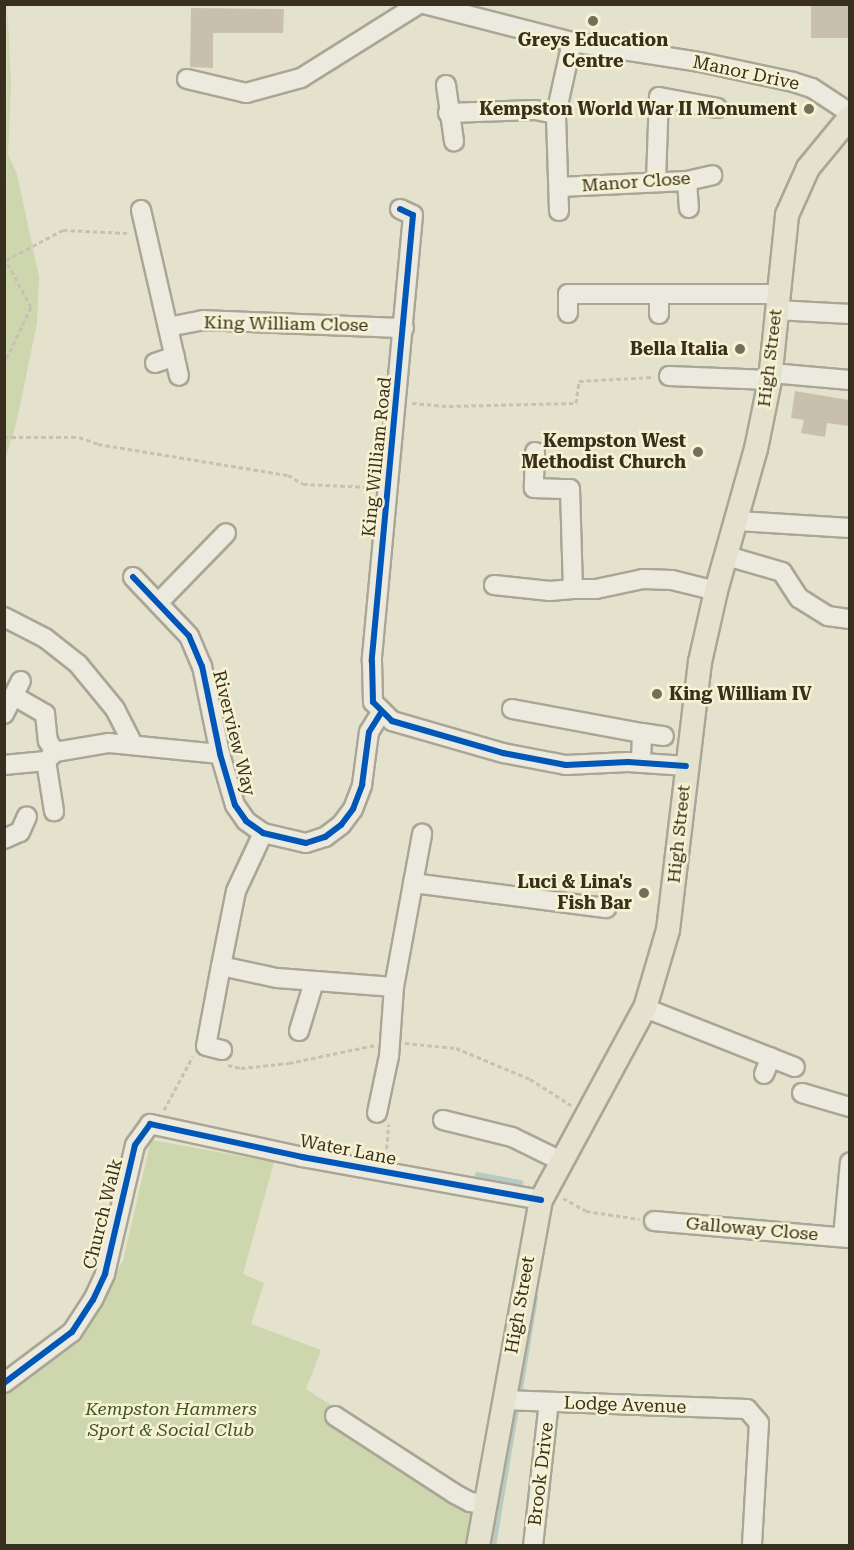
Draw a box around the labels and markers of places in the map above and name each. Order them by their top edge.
marker: Greys Education Centre [586,14,600,28]
place label: Greys Education Centre [518,30,668,72]
place label: Kempston World War II Monument [479,98,797,120]
marker: Kempston World War II Monument [802,102,816,116]
place label: Bella Italia [630,338,728,360]
marker: Bella Italia [733,342,747,356]
place label: Kempston West Methodist Church [521,431,686,474]
marker: Kempston West Methodist Church [691,445,705,459]
place label: King William IV [669,683,812,705]
marker: King William IV [650,687,664,701]
place label: Luci & Lina's Fish Bar [517,872,632,914]
marker: Luci & Lina's Fish Bar [637,886,651,900]

